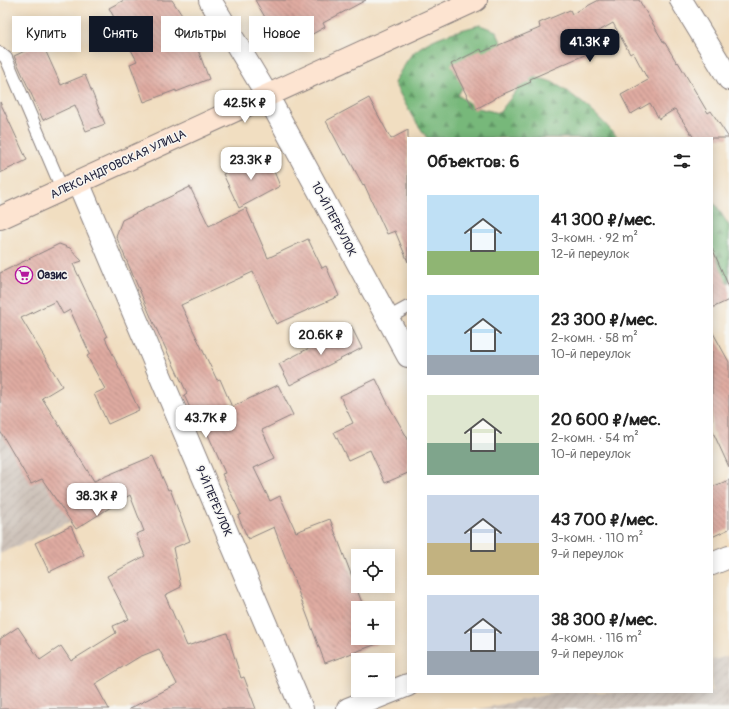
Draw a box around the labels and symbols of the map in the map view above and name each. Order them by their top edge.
pin: 41.3K ₽ [553,29,627,63]
pin: 42.5K ₽ [208,90,282,124]
street label: АЛЕКСАНДРОВСКАЯ УЛИЦА [48,126,189,203]
pin: 23.3K ₽ [214,147,288,181]
street label: 10-Й ПЕРЕУЛОК [308,179,360,259]
supermarket icon: Оазис [14,265,34,285]
place label: Оазис [37,268,67,283]
pin: 20.6K ₽ [284,322,358,356]
pin: 43.7K ₽ [169,405,243,439]
street label: 9-Й ПЕРЕУЛОК [192,463,235,539]
pin: 38.3K ₽ [60,483,134,517]

